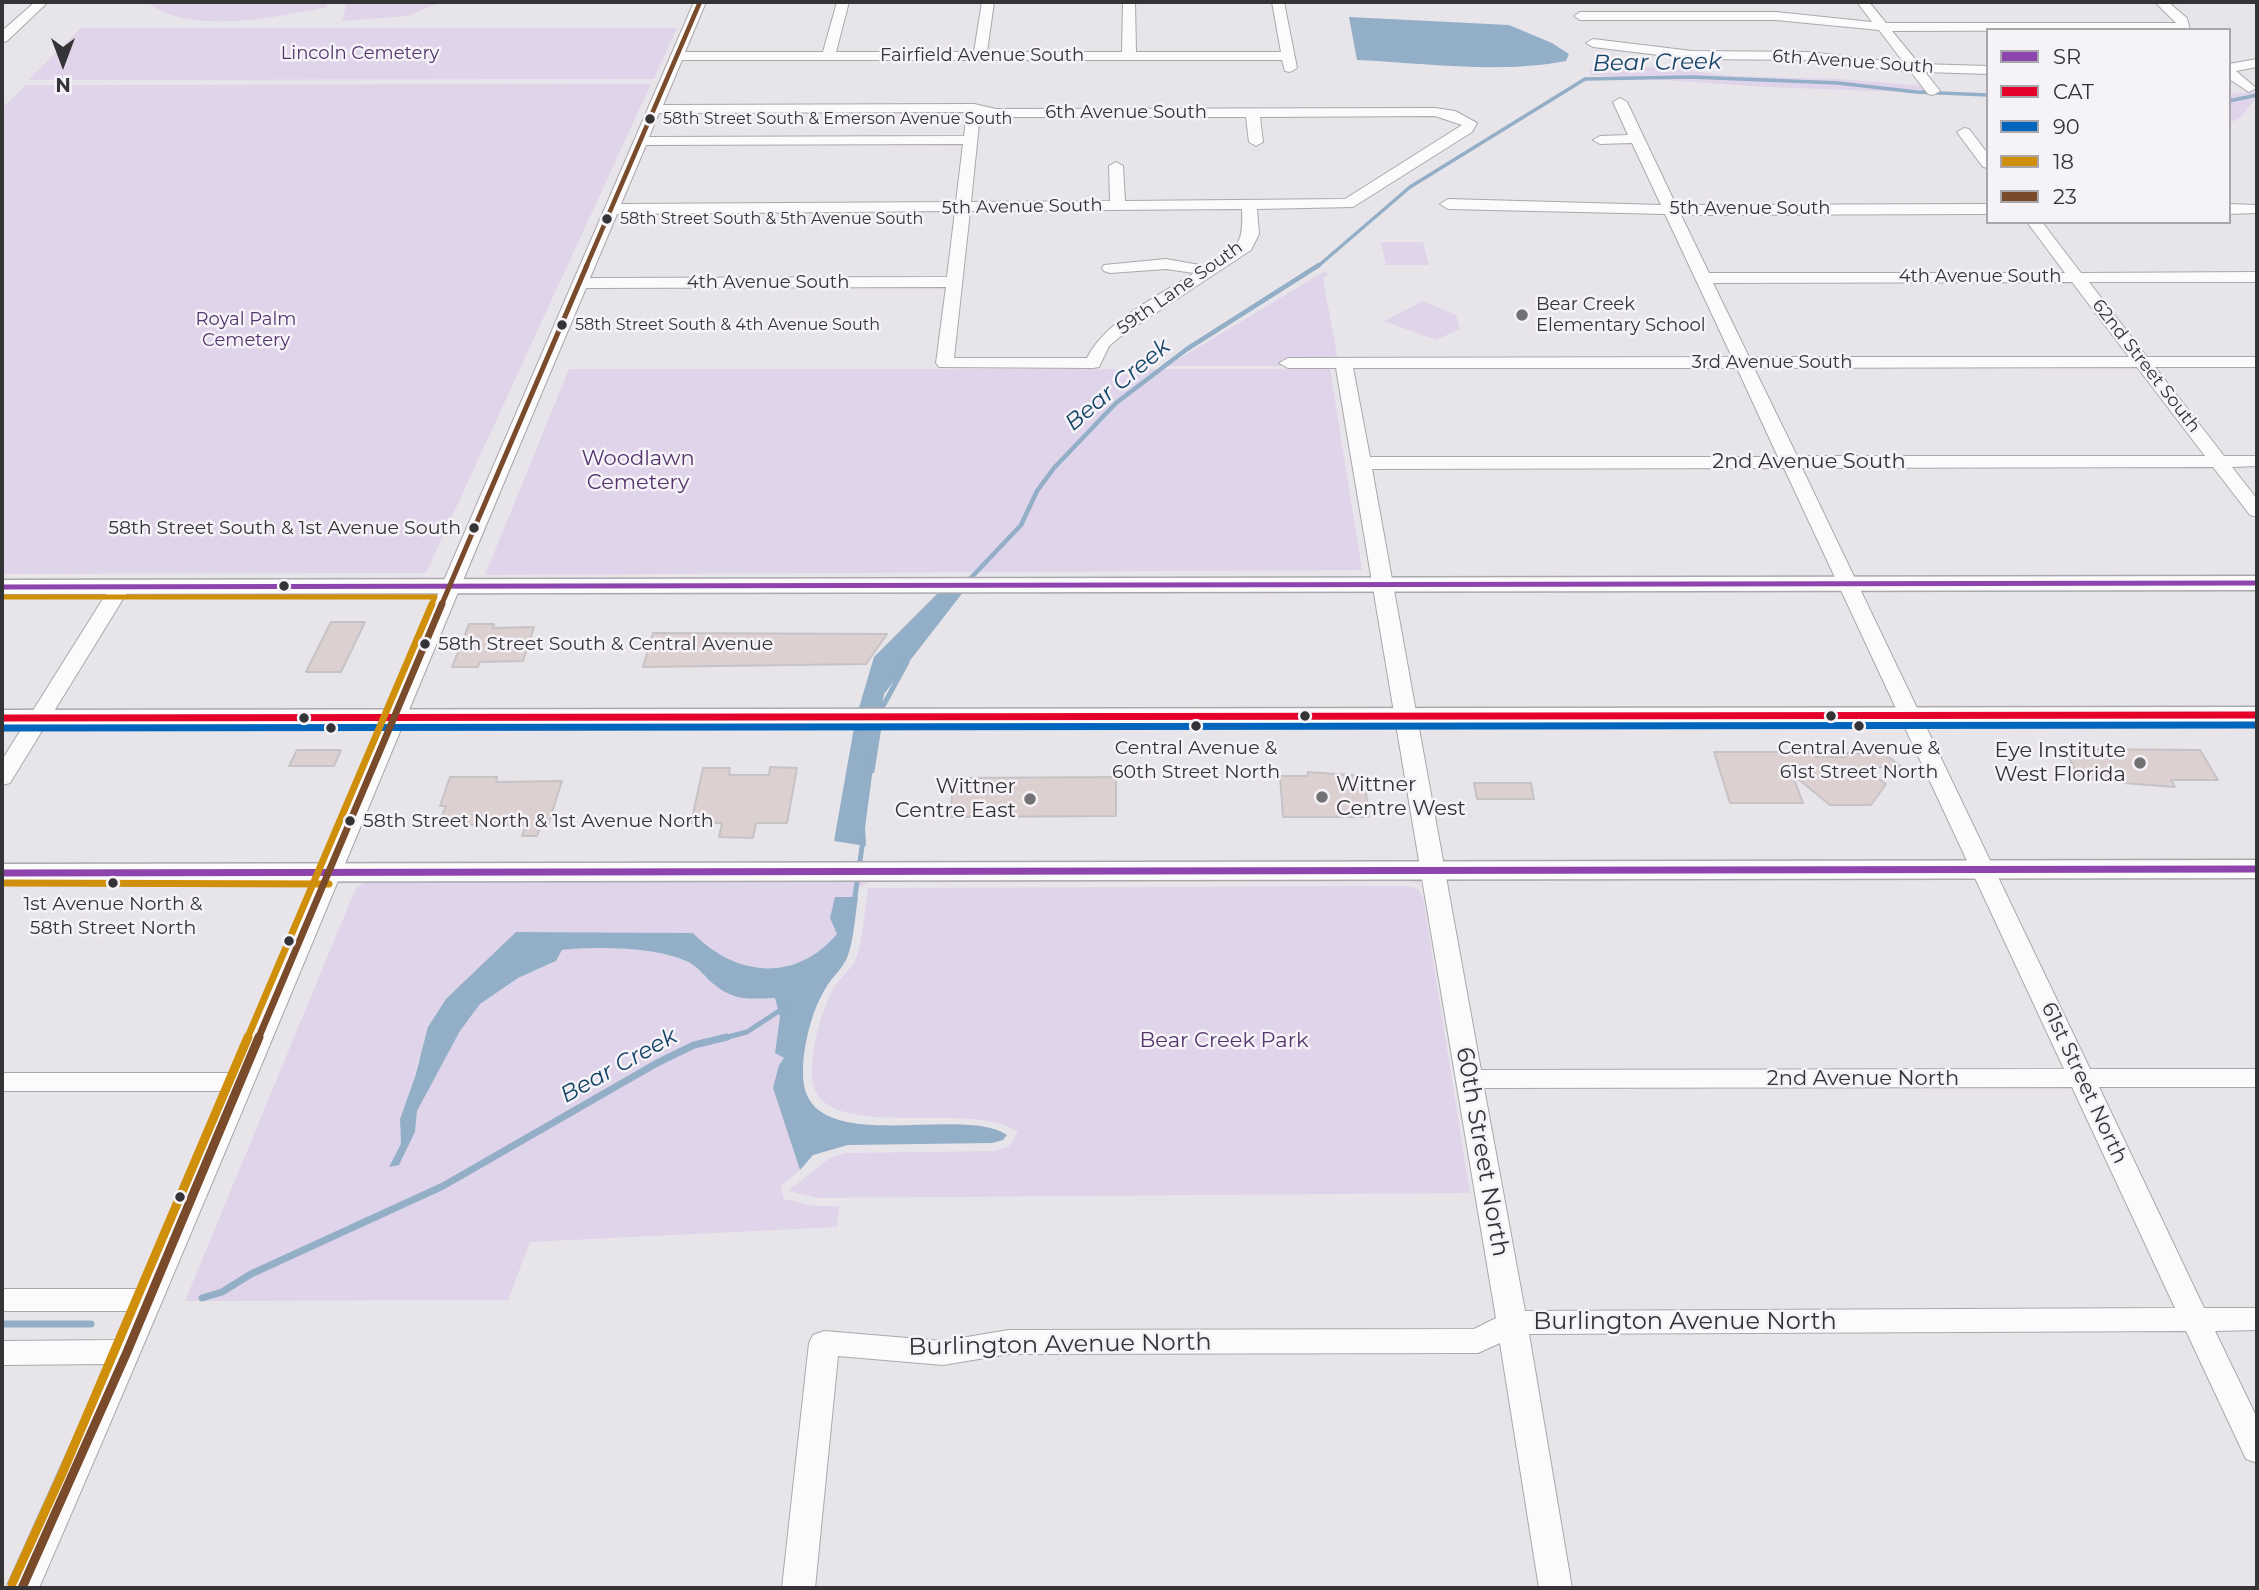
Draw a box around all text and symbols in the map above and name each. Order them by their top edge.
north arrow [28,28,98,98]
legend [1986,28,2231,224]
park label: Lincoln Cemetery [281,43,439,65]
text: SR [2053,44,2081,69]
street label: Fairfield Avenue South [880,45,1084,67]
street label: 6th Avenue South [1772,46,1934,78]
water label: Bear Creek [1592,48,1722,78]
text: N [55,73,71,96]
text: CAT [2053,79,2094,104]
street label: 6th Avenue South [1045,102,1207,124]
place label: 58th Street South & Emerson Avenue South [663,109,1012,129]
marker: 58th Street South & Emerson Avenue South [643,112,657,126]
text: 90 [2053,114,2080,139]
text: 18 [2053,149,2074,174]
text: 23 [2053,184,2077,209]
street label: 5th Avenue South [941,195,1103,219]
street label: 5th Avenue South [1670,198,1830,220]
place label: 58th Street South & 5th Avenue South [620,209,923,229]
marker: 58th Street South & 5th Avenue South [600,212,614,226]
street label: 59th Lane South [1113,237,1247,339]
street label: 4th Avenue South [1899,266,2061,288]
street label: 4th Avenue South [687,272,849,294]
place label: Bear Creek Elementary School [1536,294,1706,336]
street label: 62nd Street South [2087,295,2205,437]
marker: Bear Creek Elementary School [1514,307,1530,323]
park label: Royal Palm Cemetery [196,309,296,352]
place label: 58th Street South & 4th Avenue South [575,315,880,335]
marker: 58th Street South & 4th Avenue South [555,318,569,332]
water label: Bear Creek [1060,333,1176,437]
street label: 3rd Avenue South [1692,352,1852,374]
park label: Woodlawn Cemetery [581,446,695,496]
street label: 2nd Avenue South [1712,449,1906,475]
place label: 58th Street South & 1st Avenue South [108,517,461,539]
marker: 58th Street South & 1st Avenue South [467,521,481,535]
unlabelled marker [277,579,291,593]
place label: 58th Street South & Central Avenue [438,633,773,655]
marker: 58th Street South & Central Avenue [418,637,432,651]
unlabelled marker [1298,709,1312,723]
unlabelled marker [1824,709,1838,723]
unlabelled marker [297,711,311,725]
marker: Central Avenue & 60th Street North [1189,719,1203,733]
marker: Central Avenue & 61st Street North [1852,719,1866,733]
unlabelled marker [324,721,338,735]
place label: Central Avenue & 60th Street North [1112,737,1280,781]
place label: Central Avenue & 61st Street North [1778,737,1940,781]
place label: Eye Institute West Florida [1994,738,2126,788]
marker: Eye Institute West Florida [2132,755,2148,771]
place label: Wittner Centre West [1336,772,1466,822]
place label: Wittner Centre East [895,774,1016,824]
marker: Wittner Centre West [1314,789,1330,805]
marker: Wittner Centre East [1022,791,1038,807]
place label: 58th Street North & 1st Avenue North [363,810,714,832]
marker: 58th Street North & 1st Avenue North [343,814,357,828]
marker: 1st Avenue North & 58th Street North [106,876,120,890]
place label: 1st Avenue North & 58th Street North [23,893,203,937]
unlabelled marker [282,934,296,948]
street label: 61st Street North [2036,998,2132,1168]
water label: Bear Creek [556,1023,682,1109]
park label: Bear Creek Park [1140,1028,1308,1054]
street label: 60th Street North [1449,1045,1515,1259]
street label: 2nd Avenue North [1767,1066,1959,1092]
unlabelled marker [173,1190,187,1204]
street label: Burlington Avenue North [1533,1308,1837,1336]
street label: Burlington Avenue North [908,1328,1212,1362]

